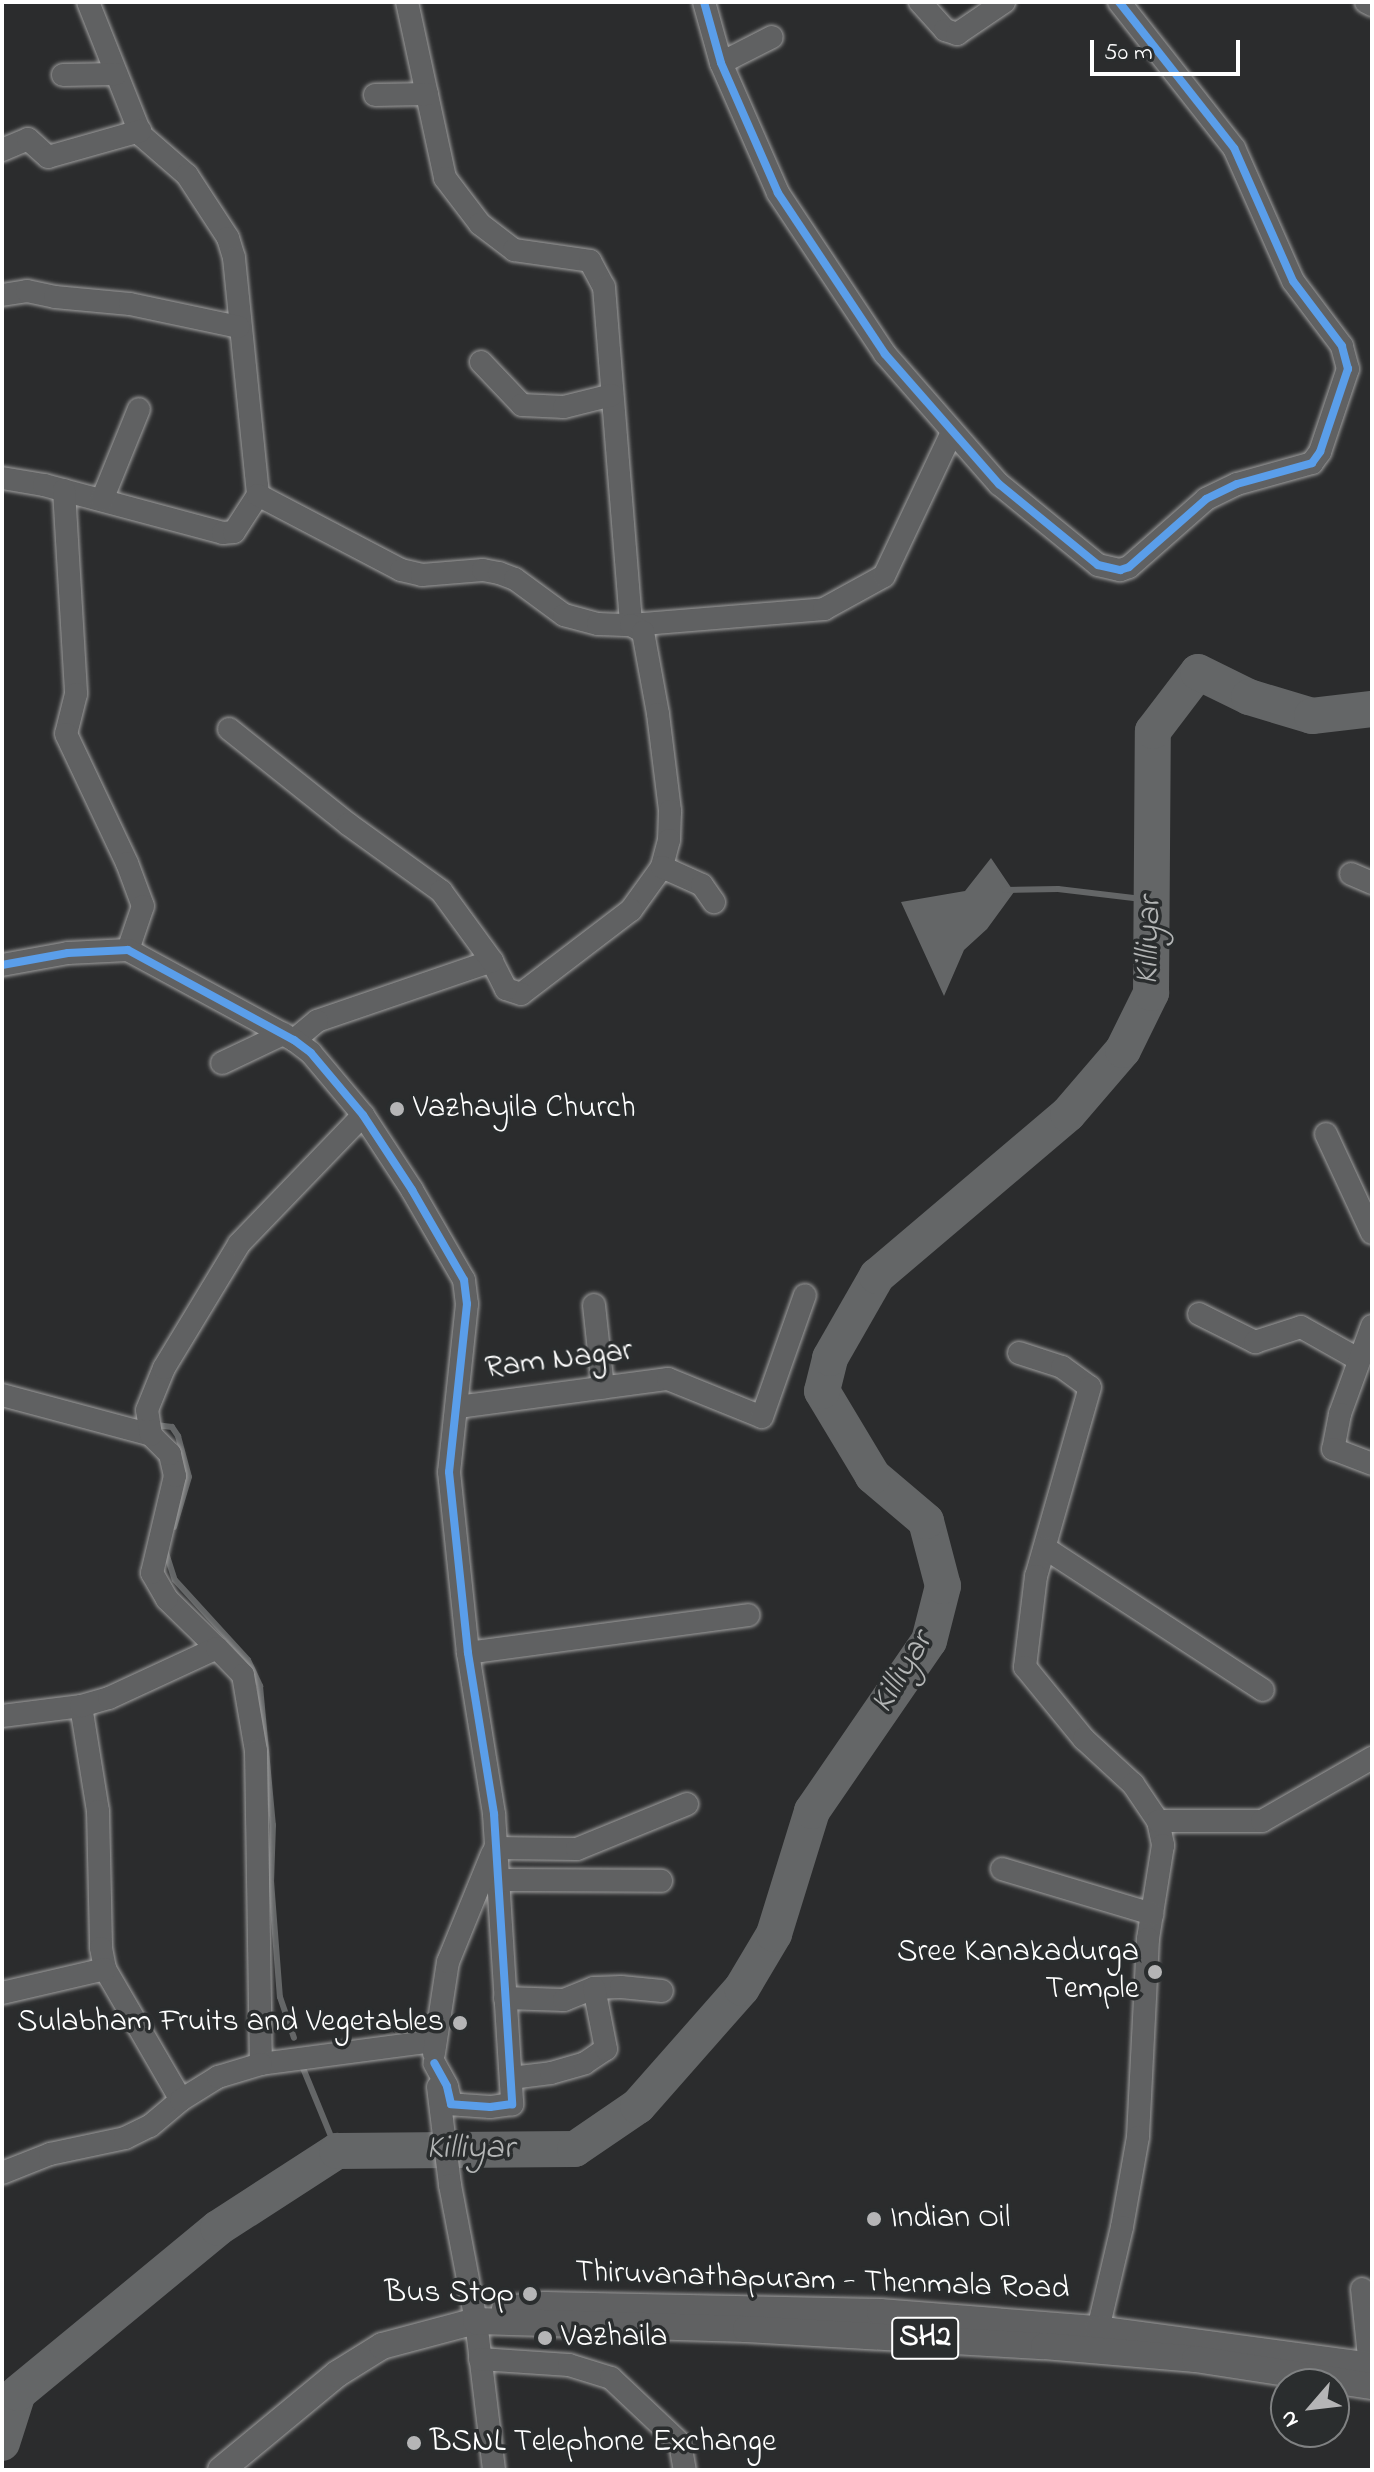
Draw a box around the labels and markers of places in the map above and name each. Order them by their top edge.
place label: Vazhayila Church [413,1090,636,1128]
marker: Vazhayila Church [388,1100,406,1118]
place label: Sree Kanakadurga Temple [897,1935,1139,2010]
marker: Sree Kanakadurga Temple [1146,1963,1164,1981]
place label: Sulabham Fruits and Vegetables [17,2004,444,2042]
marker: Sulabham Fruits and Vegetables [451,2014,469,2032]
place label: Indian Oil [890,2200,1010,2238]
marker: Indian Oil [865,2210,883,2228]
place label: Bus Stop [385,2275,514,2313]
marker: Bus Stop [521,2285,539,2303]
place label: Vazhaila [561,2319,668,2357]
marker: Vazhaila [536,2329,554,2347]
place label: BSNL Telephone Exchange [430,2424,776,2462]
marker: BSNL Telephone Exchange [405,2434,423,2452]

